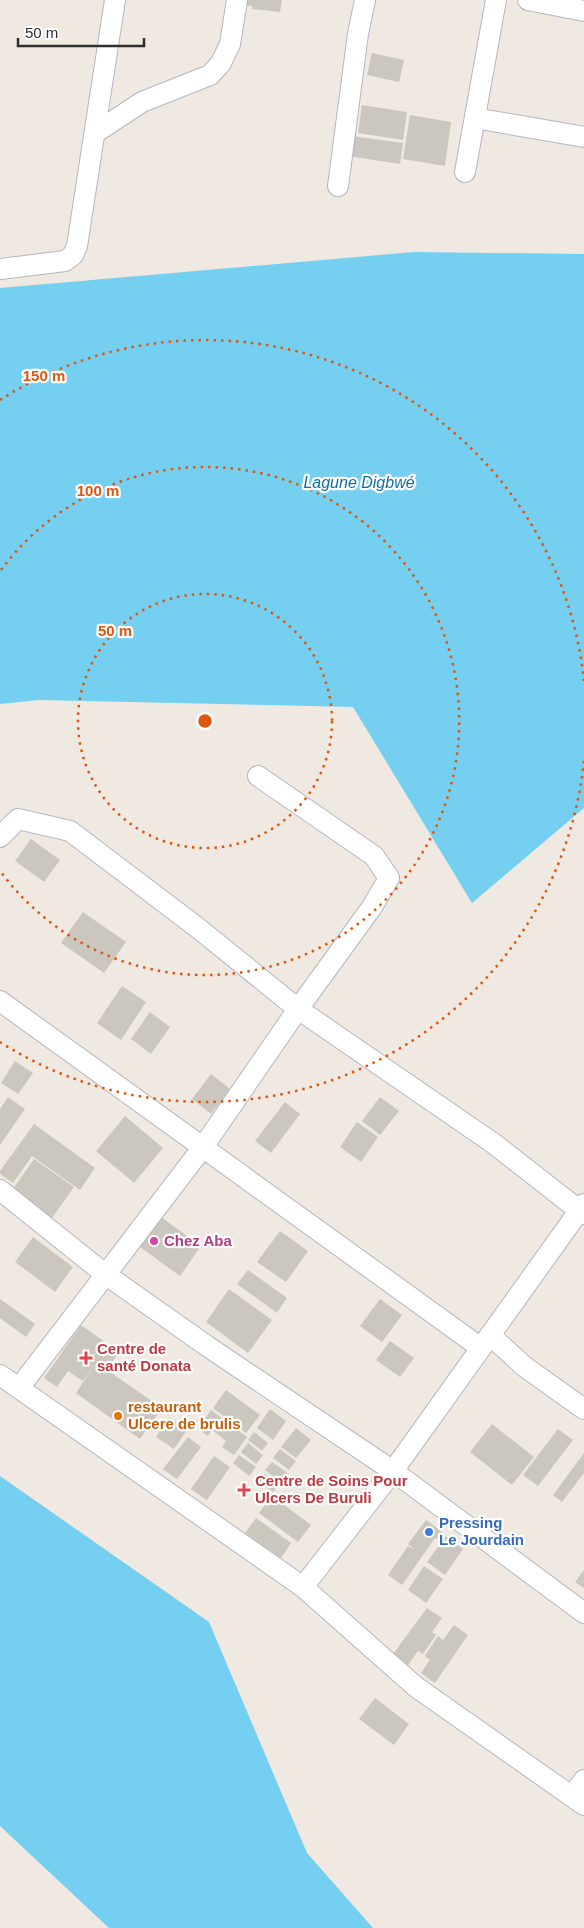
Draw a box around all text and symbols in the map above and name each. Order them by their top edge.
scale bar [18,15,144,47]
text: 50 m [25,24,58,41]
text: 150 m [23,367,65,384]
water label: Lagune Digbwé [303,474,415,491]
text: 100 m [77,482,119,499]
text: 50 m [98,622,132,639]
centre of rings [196,712,214,730]
place label: Chez Aba [164,1232,232,1249]
marker: Chez Aba [148,1235,160,1247]
place label: Centre de santé Donata [97,1340,192,1374]
marker: Centre de santé Donata [79,1351,93,1365]
place label: restaurant Ulcere de brulis [128,1398,241,1432]
marker: restaurant Ulcere de brulis [112,1410,124,1422]
place label: Centre de Soins Pour Ulcers De Buruli [255,1472,408,1506]
marker: Centre de Soins Pour Ulcers De Buruli [237,1483,251,1497]
place label: Pressing Le Jourdain [439,1514,524,1548]
marker: Pressing Le Jourdain [423,1526,435,1538]

